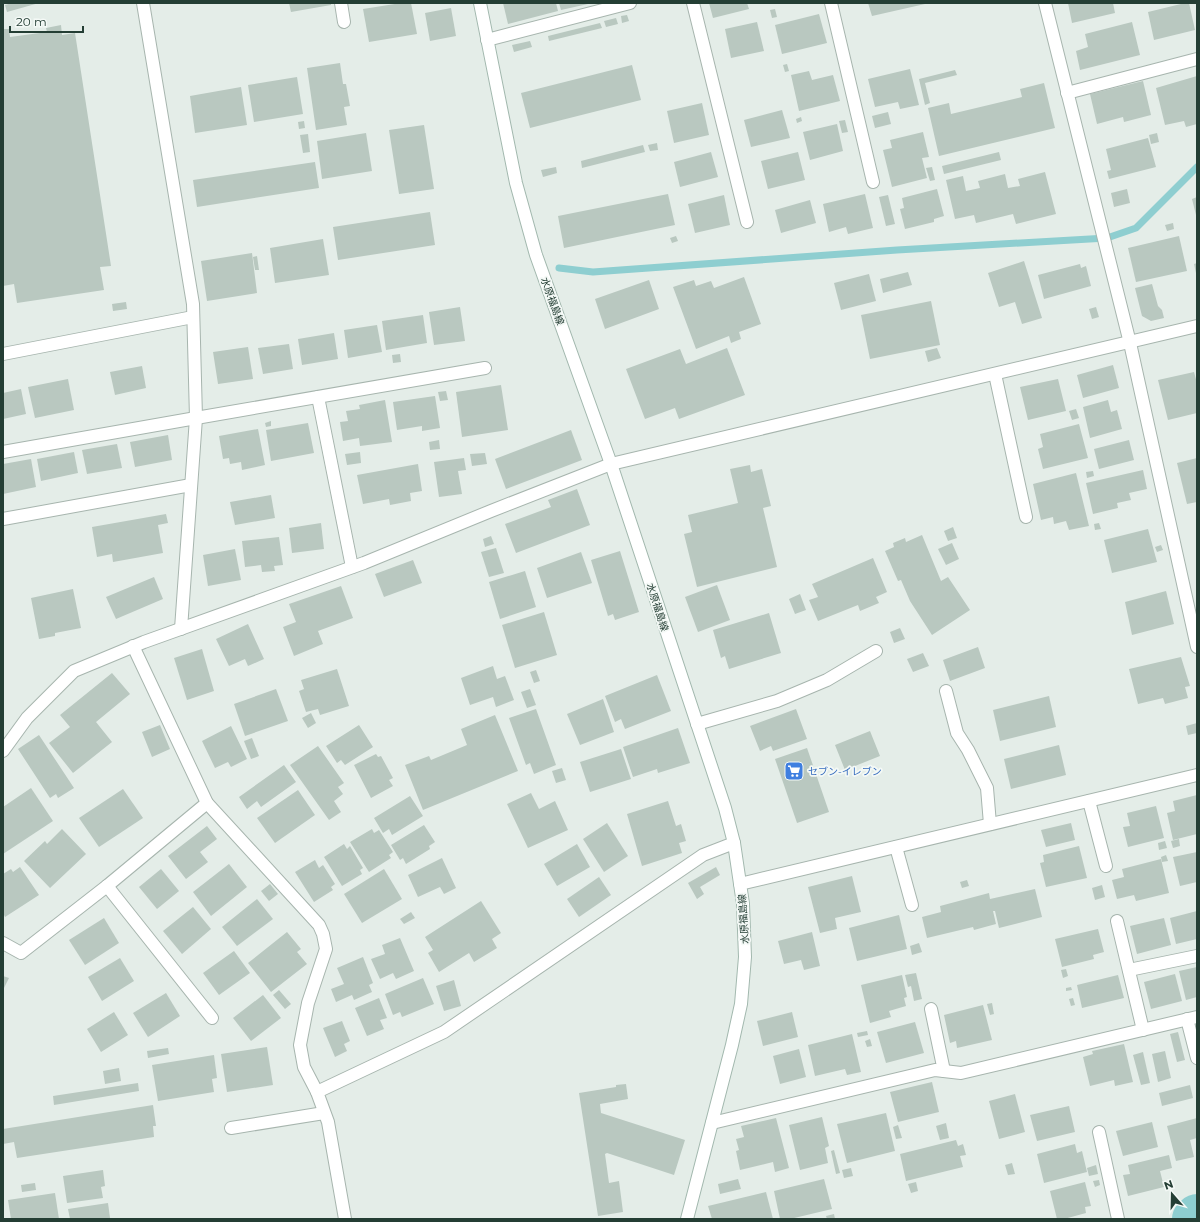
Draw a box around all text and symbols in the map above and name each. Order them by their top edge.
scale bar [10,8,83,34]
text: 20 m [16,14,47,29]
street label: 水原福島線 [538,275,567,327]
street label: 水原福島線 [644,581,671,633]
supermarket icon: セブン-イレブン [783,760,805,782]
place label: セブン-イレブン [808,765,882,778]
street label: 水原福島線 [735,894,752,944]
north arrow [1152,1174,1192,1214]
text: N [1162,1177,1175,1193]

